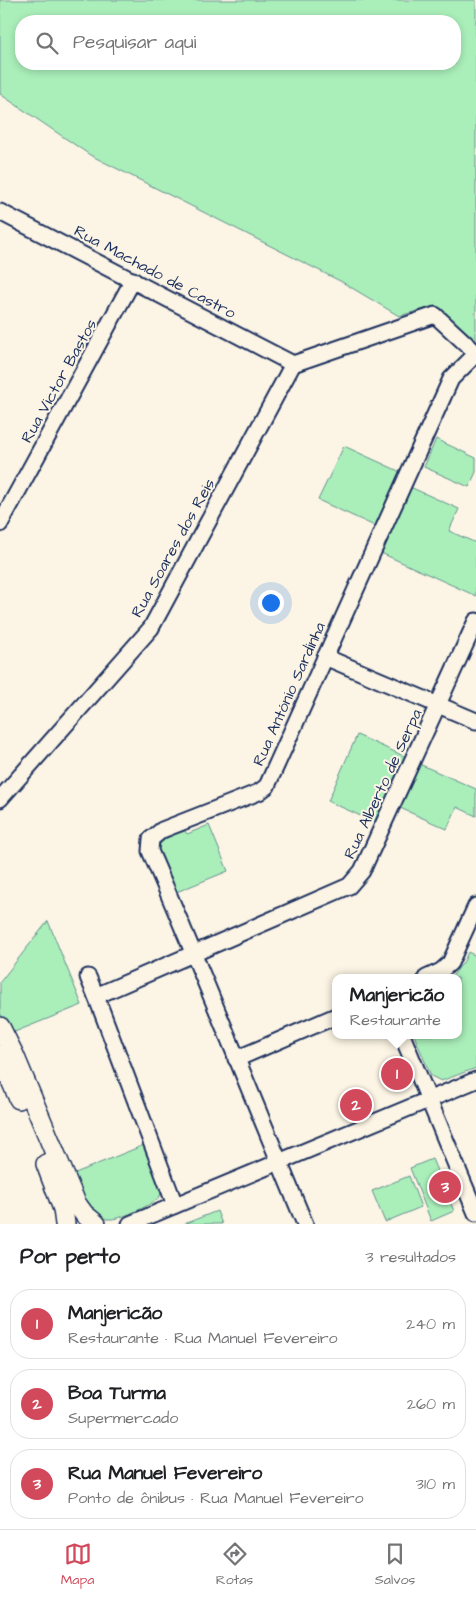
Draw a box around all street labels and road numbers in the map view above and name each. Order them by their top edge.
street label: Rua Machado de Castro [70,220,240,324]
street label: Rua Victor Bastos [16,315,102,447]
street label: Rua Soares dos Reis [126,475,220,621]
street label: Rua António Sardinha [247,618,331,770]
street label: Rua Alberto de Serpa [339,705,427,863]

